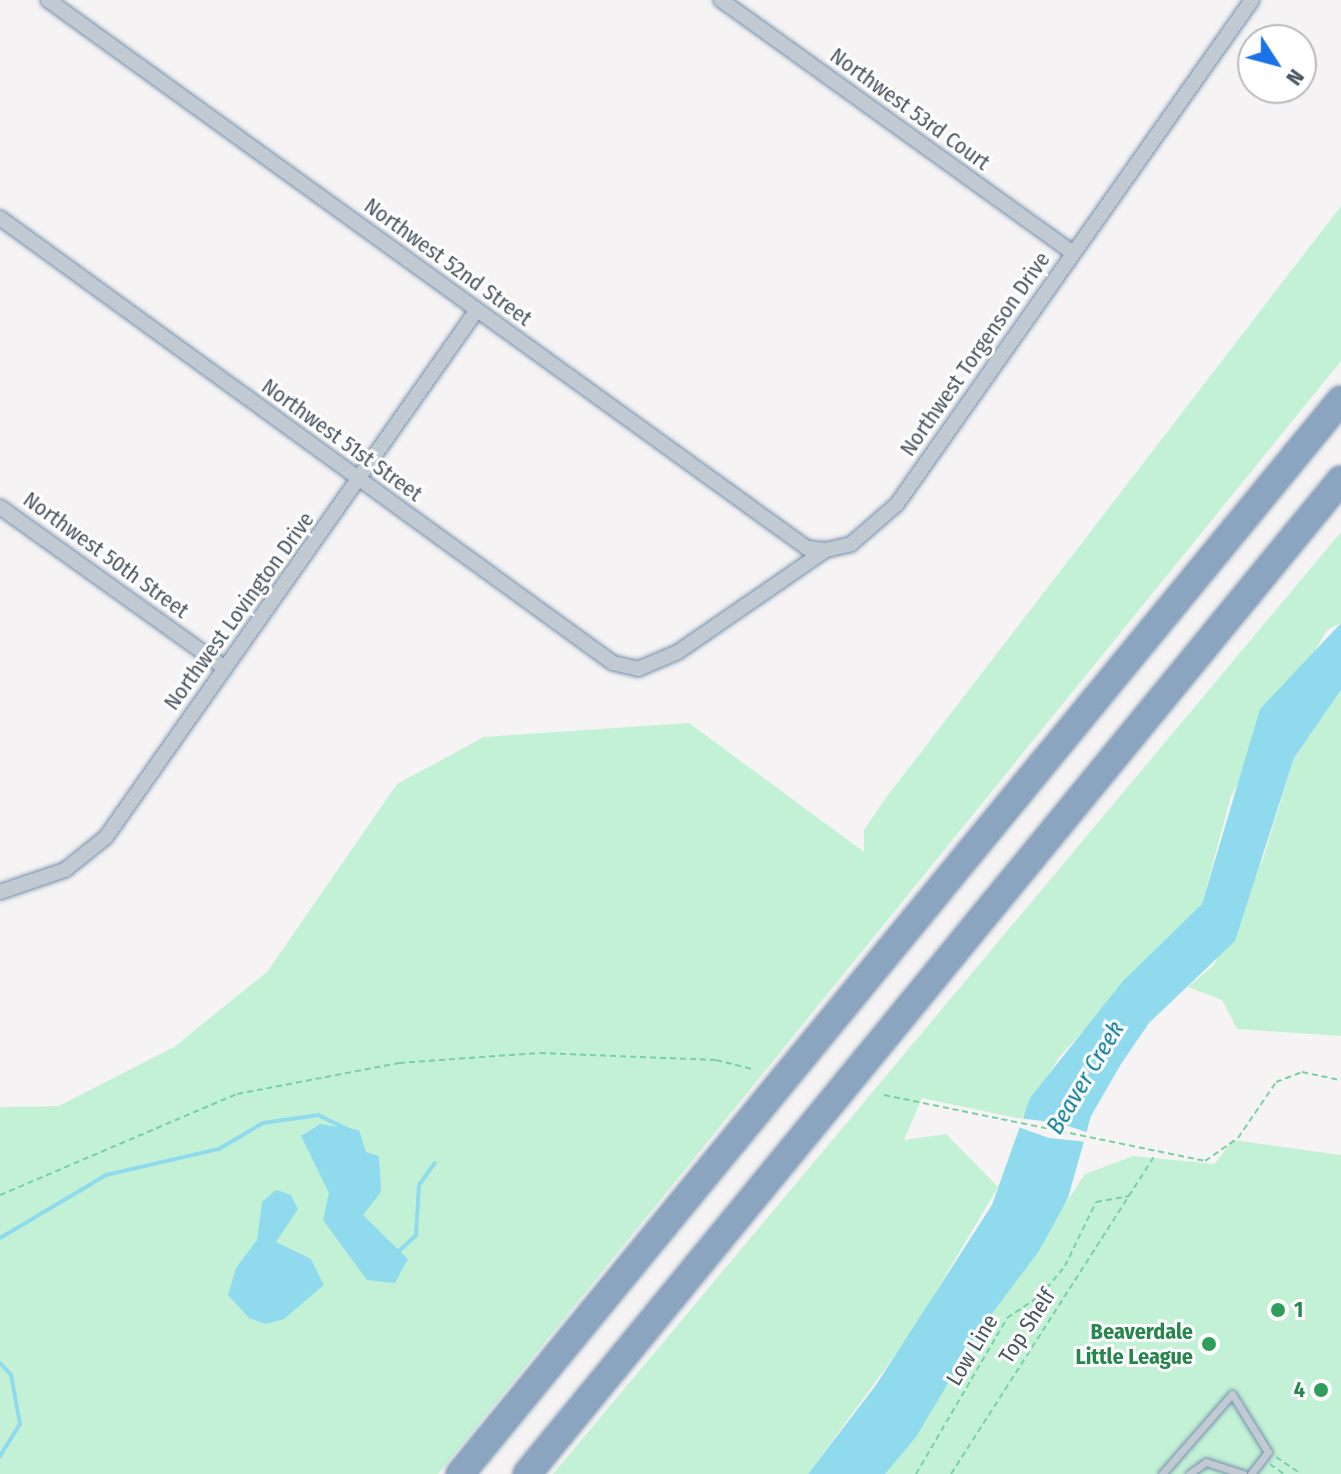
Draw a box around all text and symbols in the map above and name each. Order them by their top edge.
north arrow [1237,24,1317,104]
street label: Northwest 53rd Court [825,42,995,176]
text: N [1280,64,1310,90]
street label: Northwest 52nd Street [359,192,537,332]
street label: Northwest Torgenson Drive [894,247,1056,461]
street label: Northwest 51st Street [257,373,427,507]
street label: Northwest 50th Street [18,486,194,624]
street label: Northwest Lovington Drive [158,507,320,715]
water label: Beaver Creek [1041,1016,1131,1140]
street label: Top Shelf [993,1284,1061,1368]
place label: 1 [1294,1297,1303,1323]
marker: 1 [1269,1301,1287,1319]
street label: Low Line [941,1310,1003,1390]
place label: Beaverdale Little League [1075,1318,1193,1370]
marker: Beaverdale Little League [1200,1335,1218,1353]
place label: 4 [1294,1377,1305,1403]
marker: 4 [1312,1381,1330,1399]

